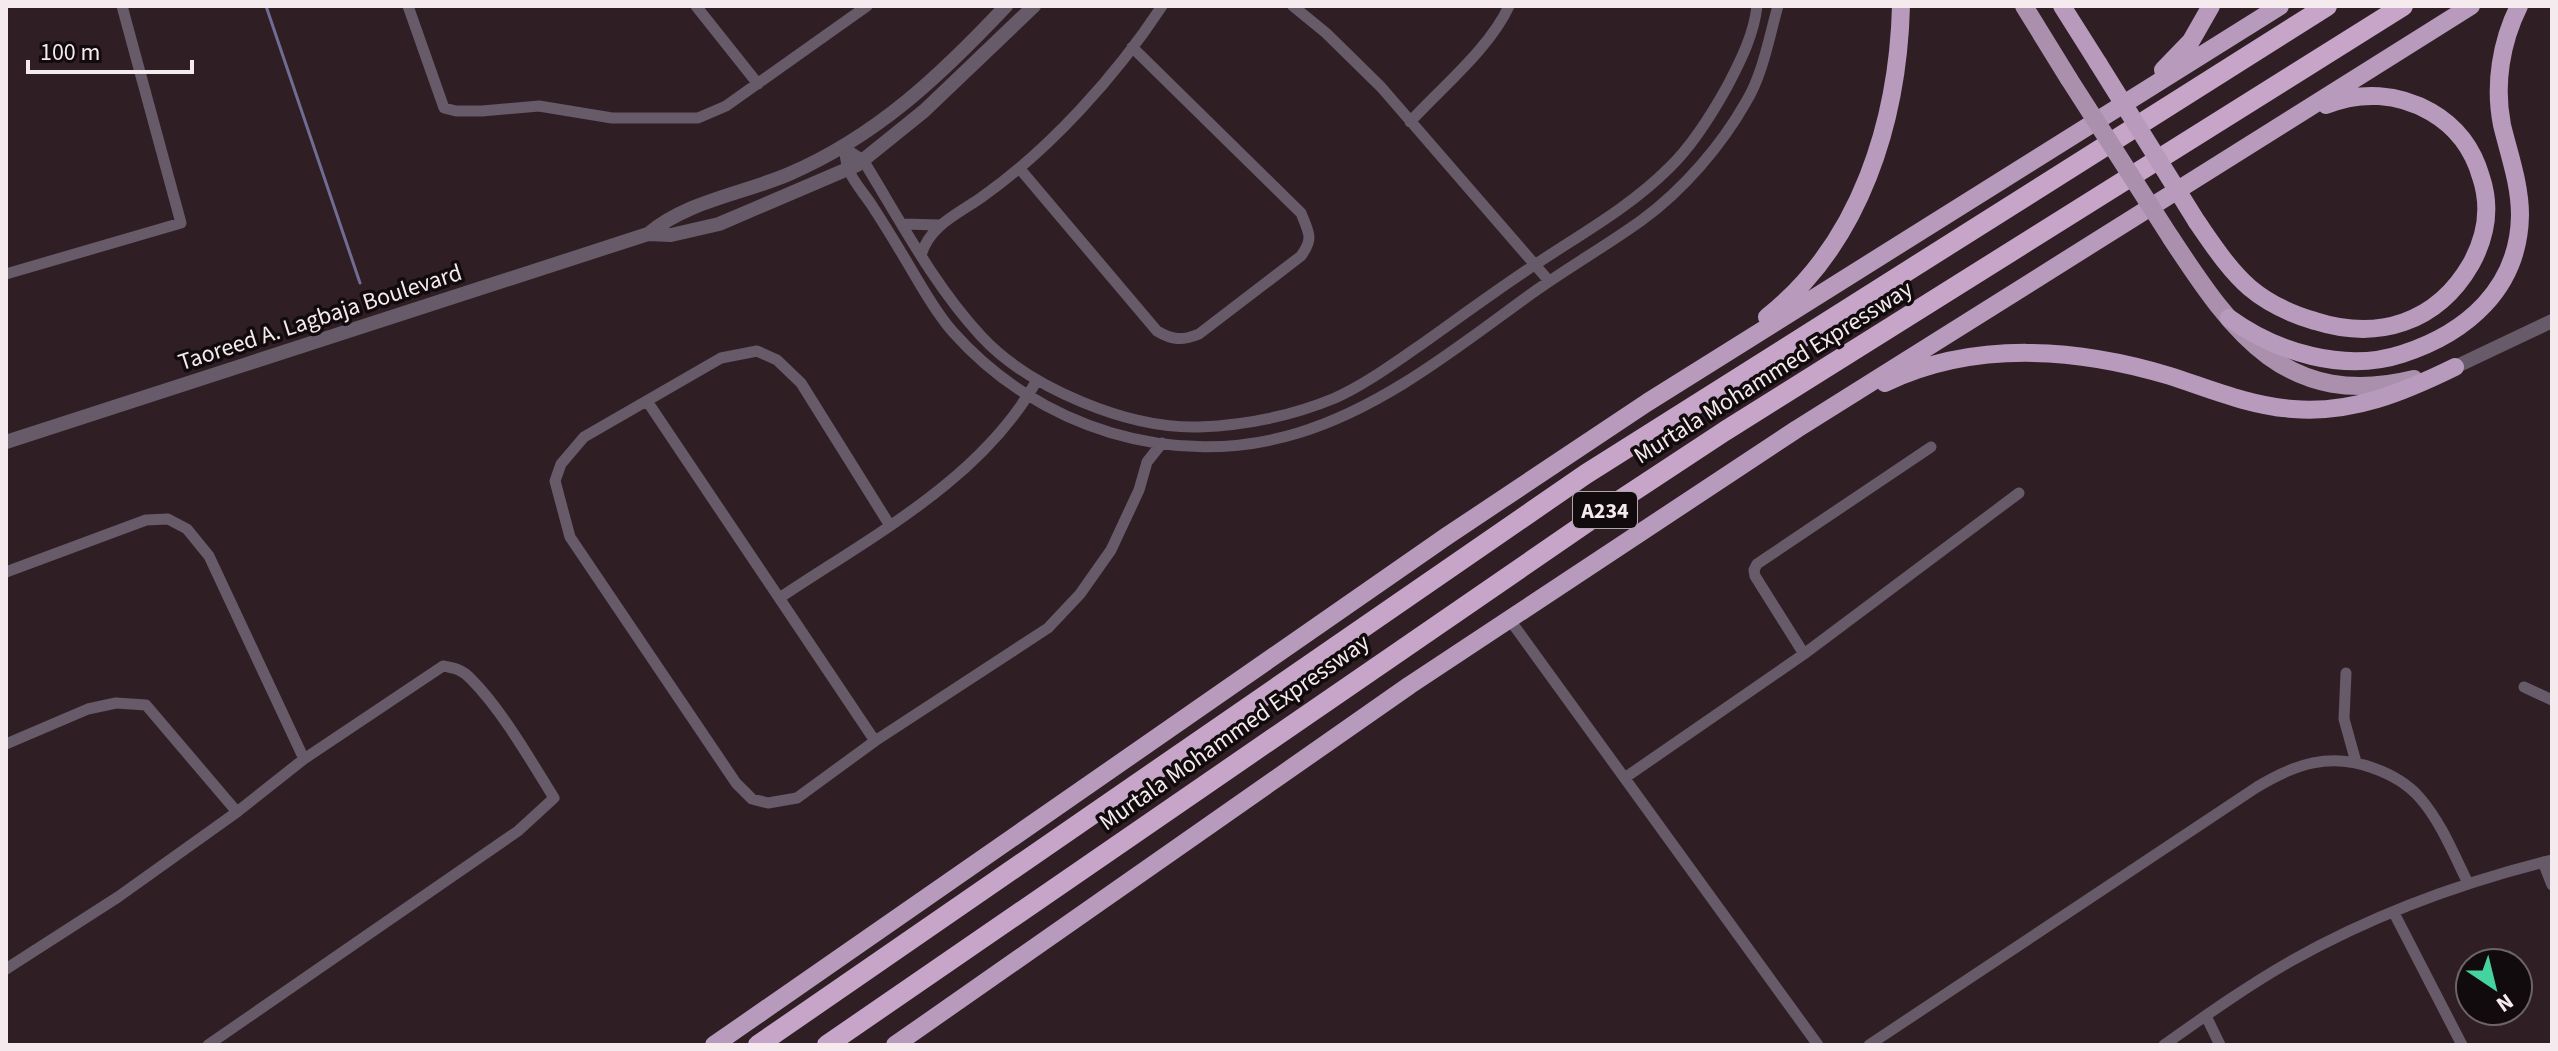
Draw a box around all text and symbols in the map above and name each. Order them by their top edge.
scale bar [28,24,192,74]
text: 100 m [40,35,100,70]
street label: Taoreed A. Lagbaja Boulevard [174,255,466,380]
street label: Murtala Mohammed Expressway [1627,272,1920,473]
road number: A234 [1573,492,1637,528]
street label: Murtala Mohammed Expressway [1092,625,1377,839]
north arrow [2454,947,2534,1027]
text: N [2490,985,2520,1020]

